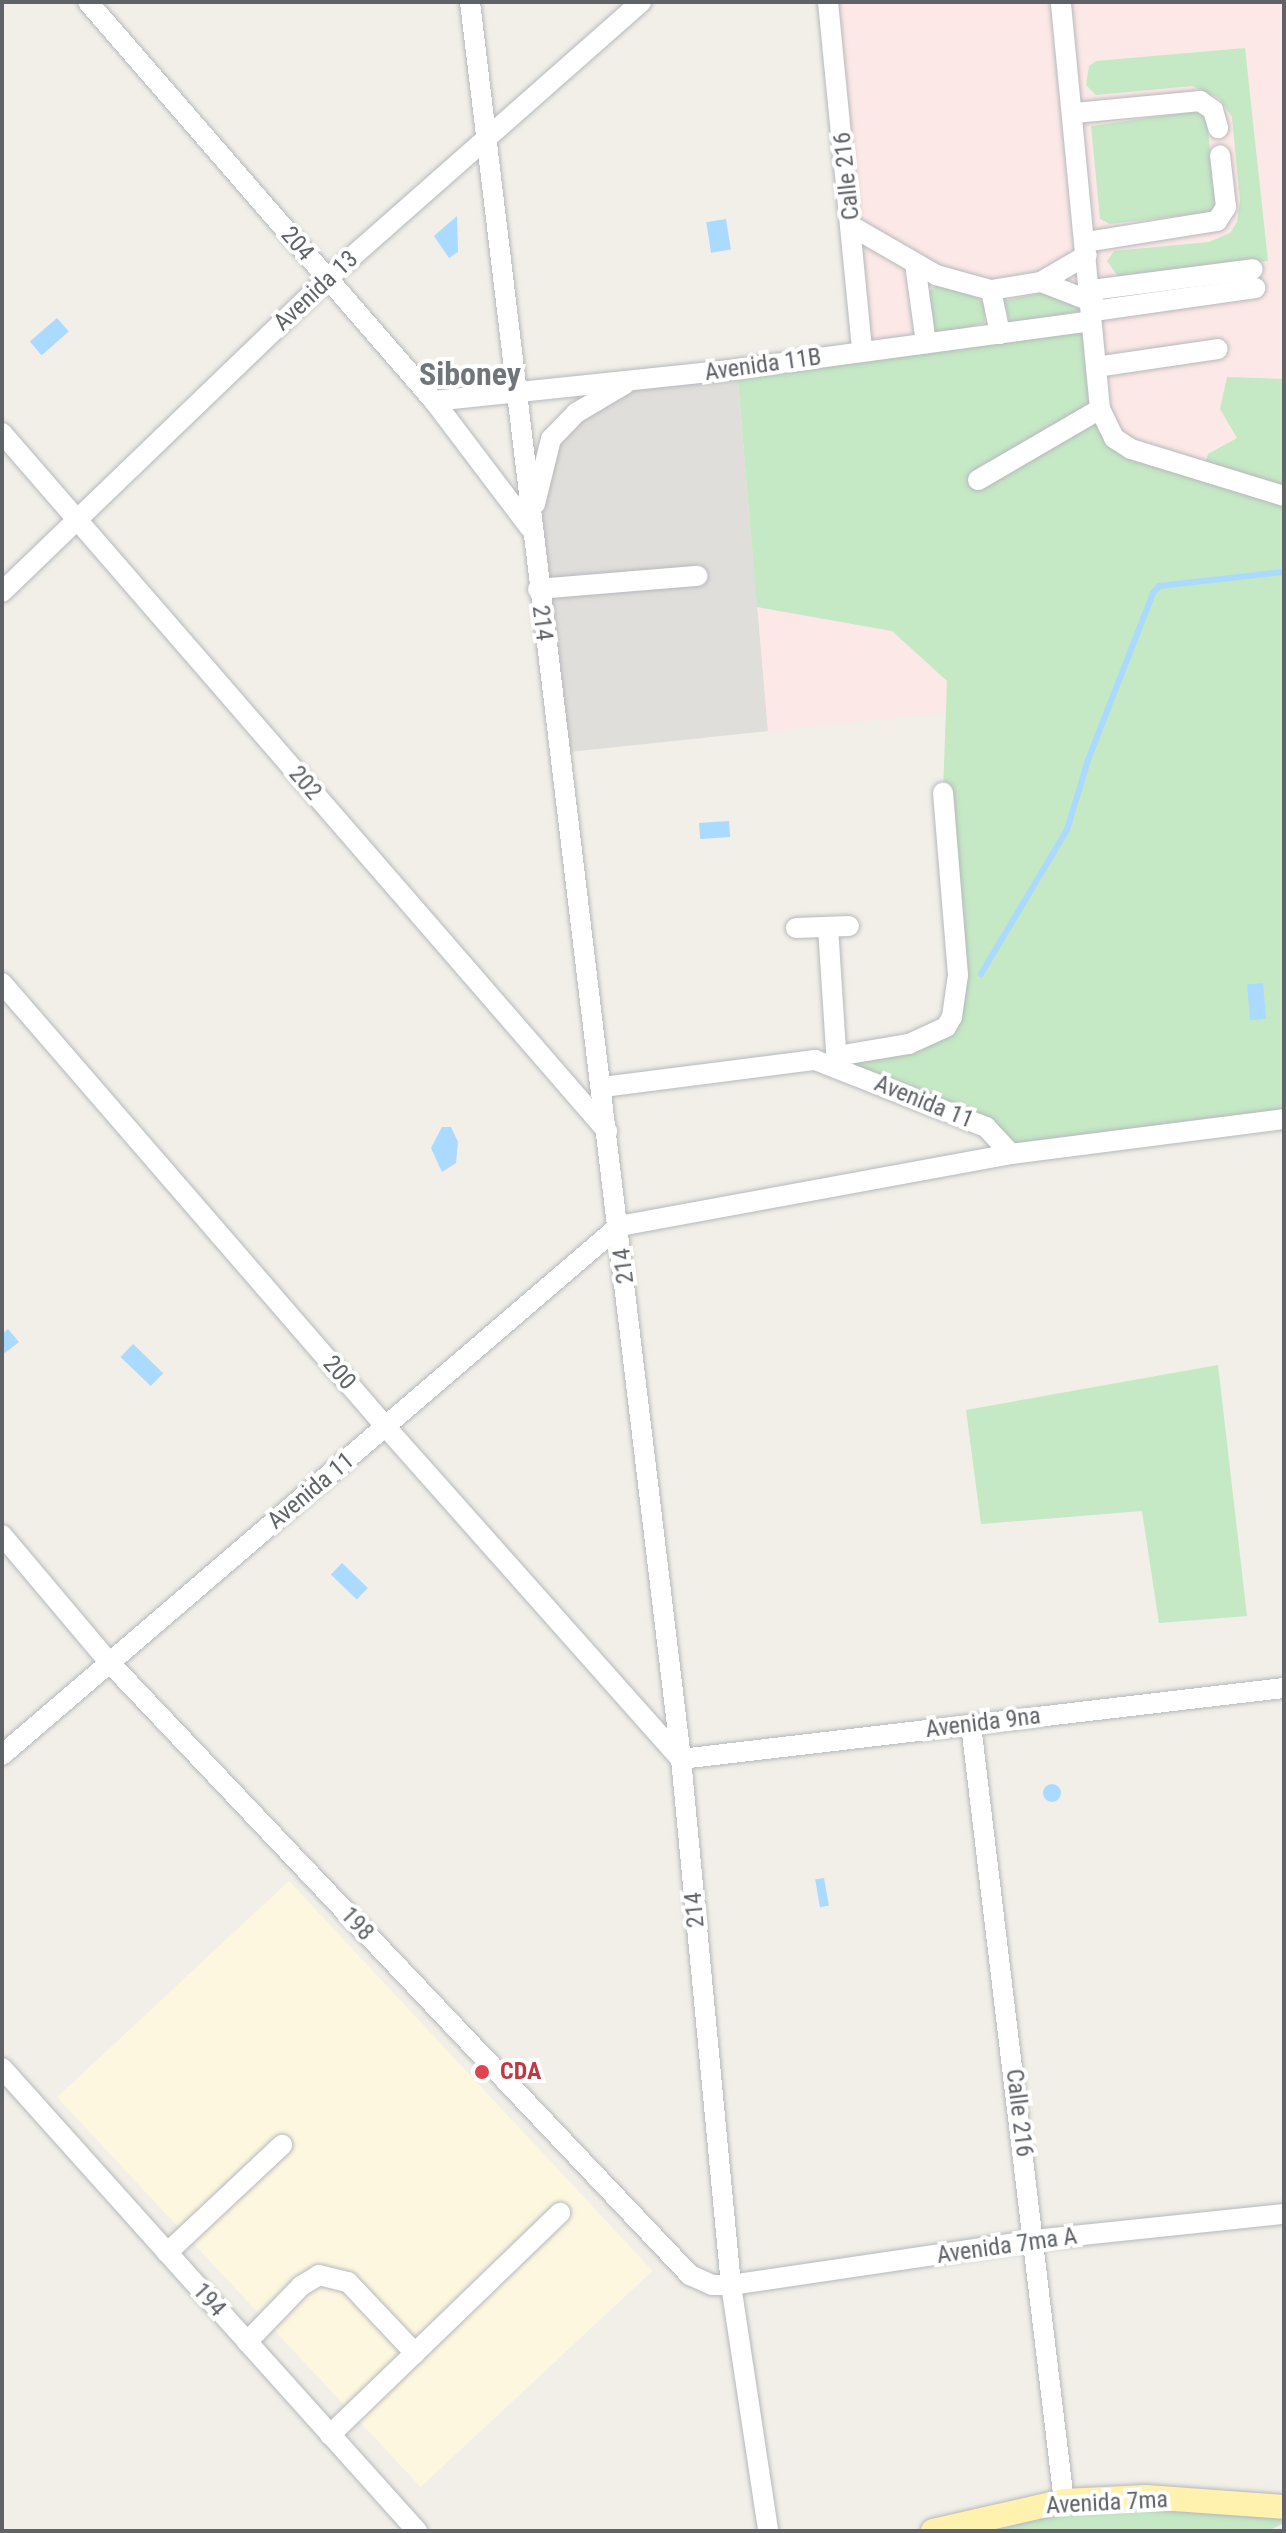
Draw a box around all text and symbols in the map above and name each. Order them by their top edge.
street label: Calle 216 [828,131,866,221]
street label: 204 [274,221,320,267]
street label: Avenida 13 [268,245,364,337]
street label: Avenida 11B [703,343,823,387]
district label: Siboney [419,355,521,393]
street label: 214 [526,604,558,642]
street label: 202 [282,760,328,806]
street label: Avenida 11 [870,1069,978,1135]
street label: 214 [608,1247,640,1285]
street label: 200 [316,1350,362,1396]
street label: Avenida 11 [262,1446,360,1536]
street label: Avenida 9na [924,1702,1042,1744]
street label: 214 [679,1891,711,1929]
street label: 198 [334,1901,380,1947]
place label: CDA [500,2058,541,2086]
marker: CDA [471,2061,493,2083]
street label: Calle 216 [999,2067,1039,2159]
street label: Avenida 7ma A [935,2222,1079,2270]
street label: 194 [186,2277,232,2323]
street label: Avenida 7ma [1045,2485,1169,2521]

